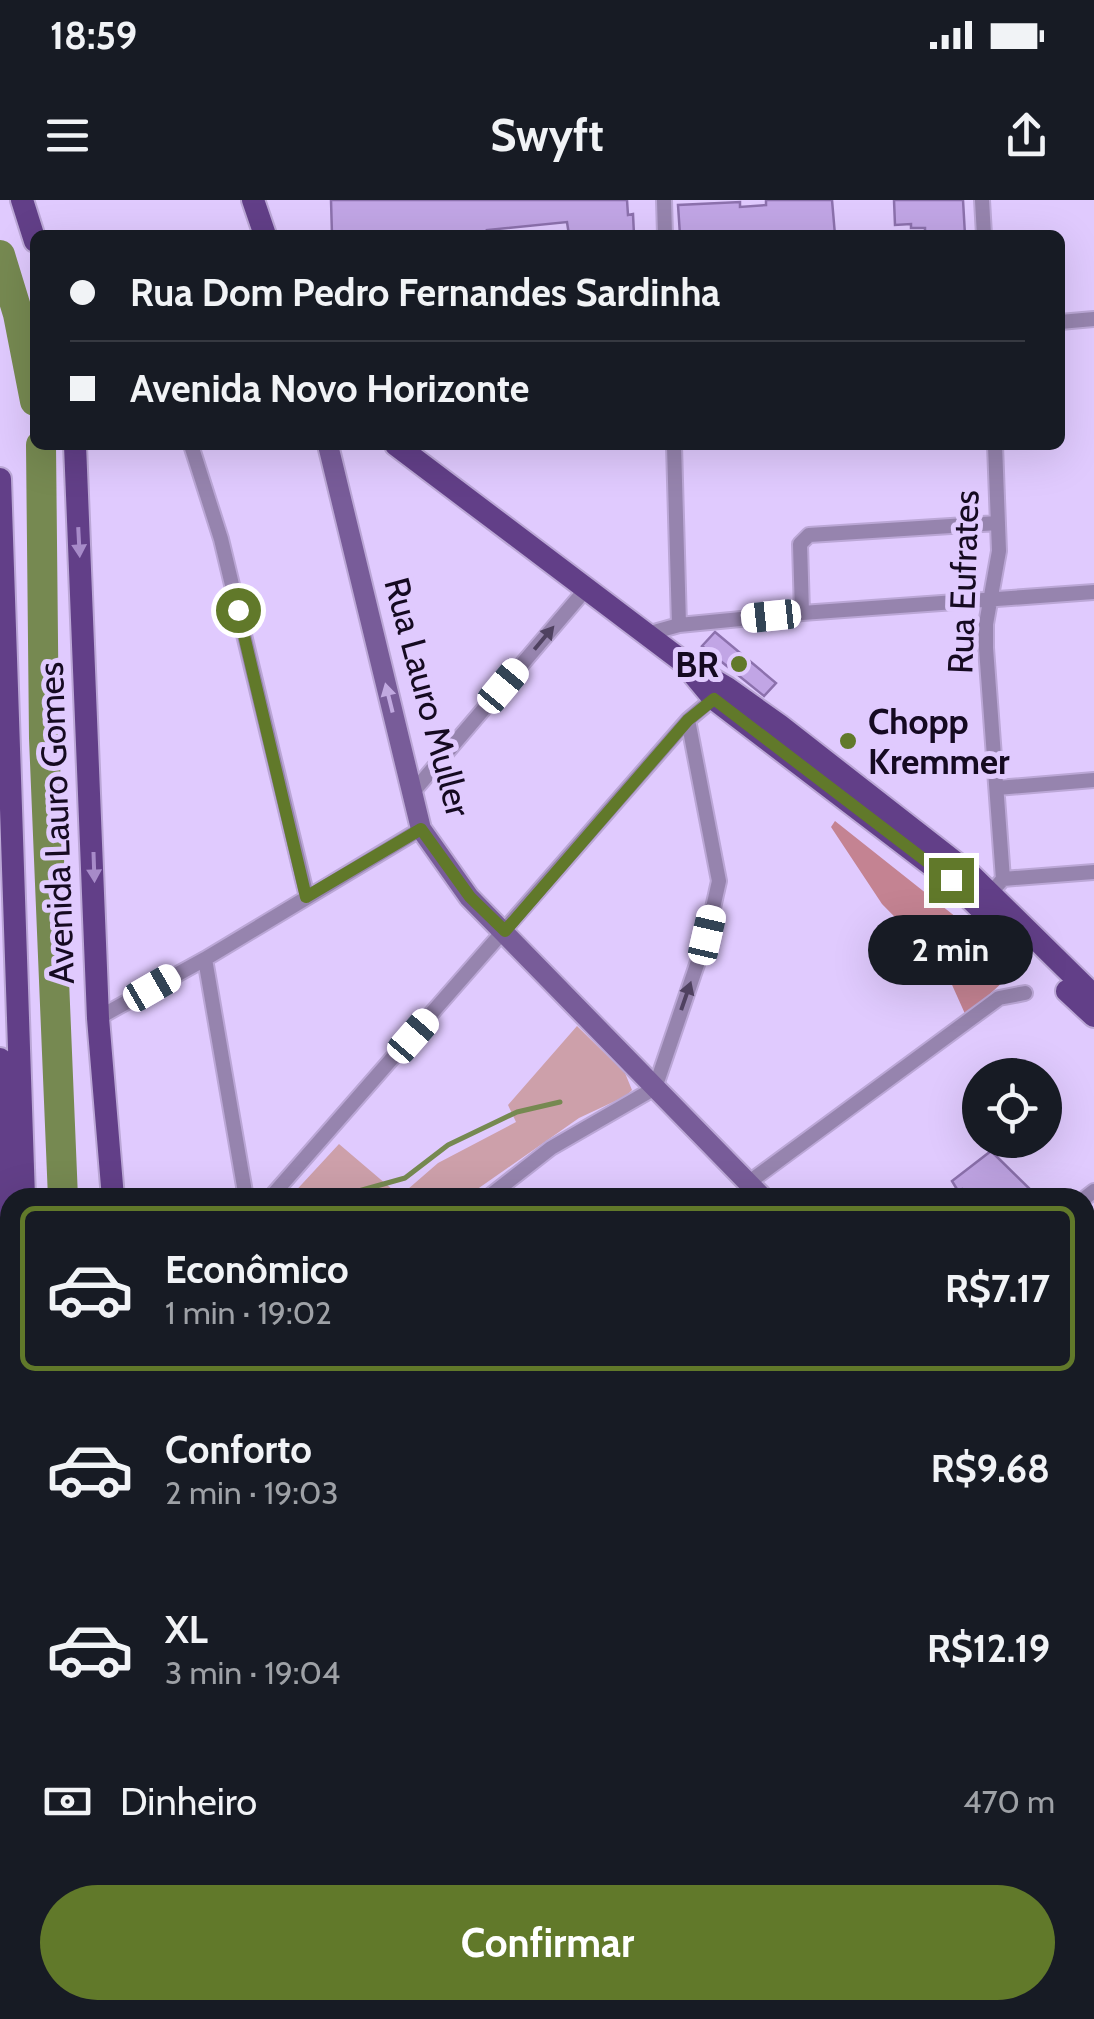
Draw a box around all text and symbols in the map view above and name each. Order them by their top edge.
text: 18:59 [50,12,137,59]
icon: menu [40,108,95,163]
text: Swyft [490,108,604,162]
icon: share [999,108,1054,163]
text: Rua Dom Pedro Fernandes Sardinha [130,269,720,316]
text: Avenida Novo Horizonte [130,365,529,412]
street label: Rua Eufrates [938,489,988,675]
one-way arrow [72,527,88,559]
street label: Rua Lauro Muller [375,573,481,821]
route start [216,588,261,633]
car [740,598,802,634]
one-way arrow [533,626,555,651]
place label: BR [675,643,719,686]
car [472,653,534,719]
marker: BR [728,653,750,675]
street label: Avenida Lauro Gomes [29,661,83,985]
one-way arrow [381,682,397,713]
place label: Chopp Kremmer [868,700,1010,783]
marker: Chopp Kremmer [837,730,859,752]
one-way arrow [86,852,102,884]
route end [929,858,974,903]
car [686,902,728,968]
callout: 2 min [868,915,1034,985]
text: 2 min [912,930,989,969]
car [119,960,185,1016]
one-way arrow [679,981,694,1011]
car [382,1004,444,1068]
map controls [962,1058,1062,1158]
button: locate [962,1058,1062,1158]
icon: car [45,1244,135,1334]
text: Econômico [165,1246,349,1293]
text: R$7.17 [945,1265,1050,1312]
text: 1 min · 19:02 [165,1293,332,1332]
icon: car [45,1424,135,1514]
text: Conforto [165,1426,312,1473]
text: R$9.68 [931,1445,1050,1492]
text: 2 min · 19:03 [165,1473,339,1512]
icon: car [45,1604,135,1694]
text: XL [165,1606,208,1653]
text: R$12.19 [927,1625,1050,1672]
text: 3 min · 19:04 [165,1653,340,1692]
icon: cash [40,1774,95,1829]
text: Dinheiro [120,1778,257,1825]
text: 470 m [963,1782,1055,1821]
button: Confirmar [40,1885,1055,2000]

